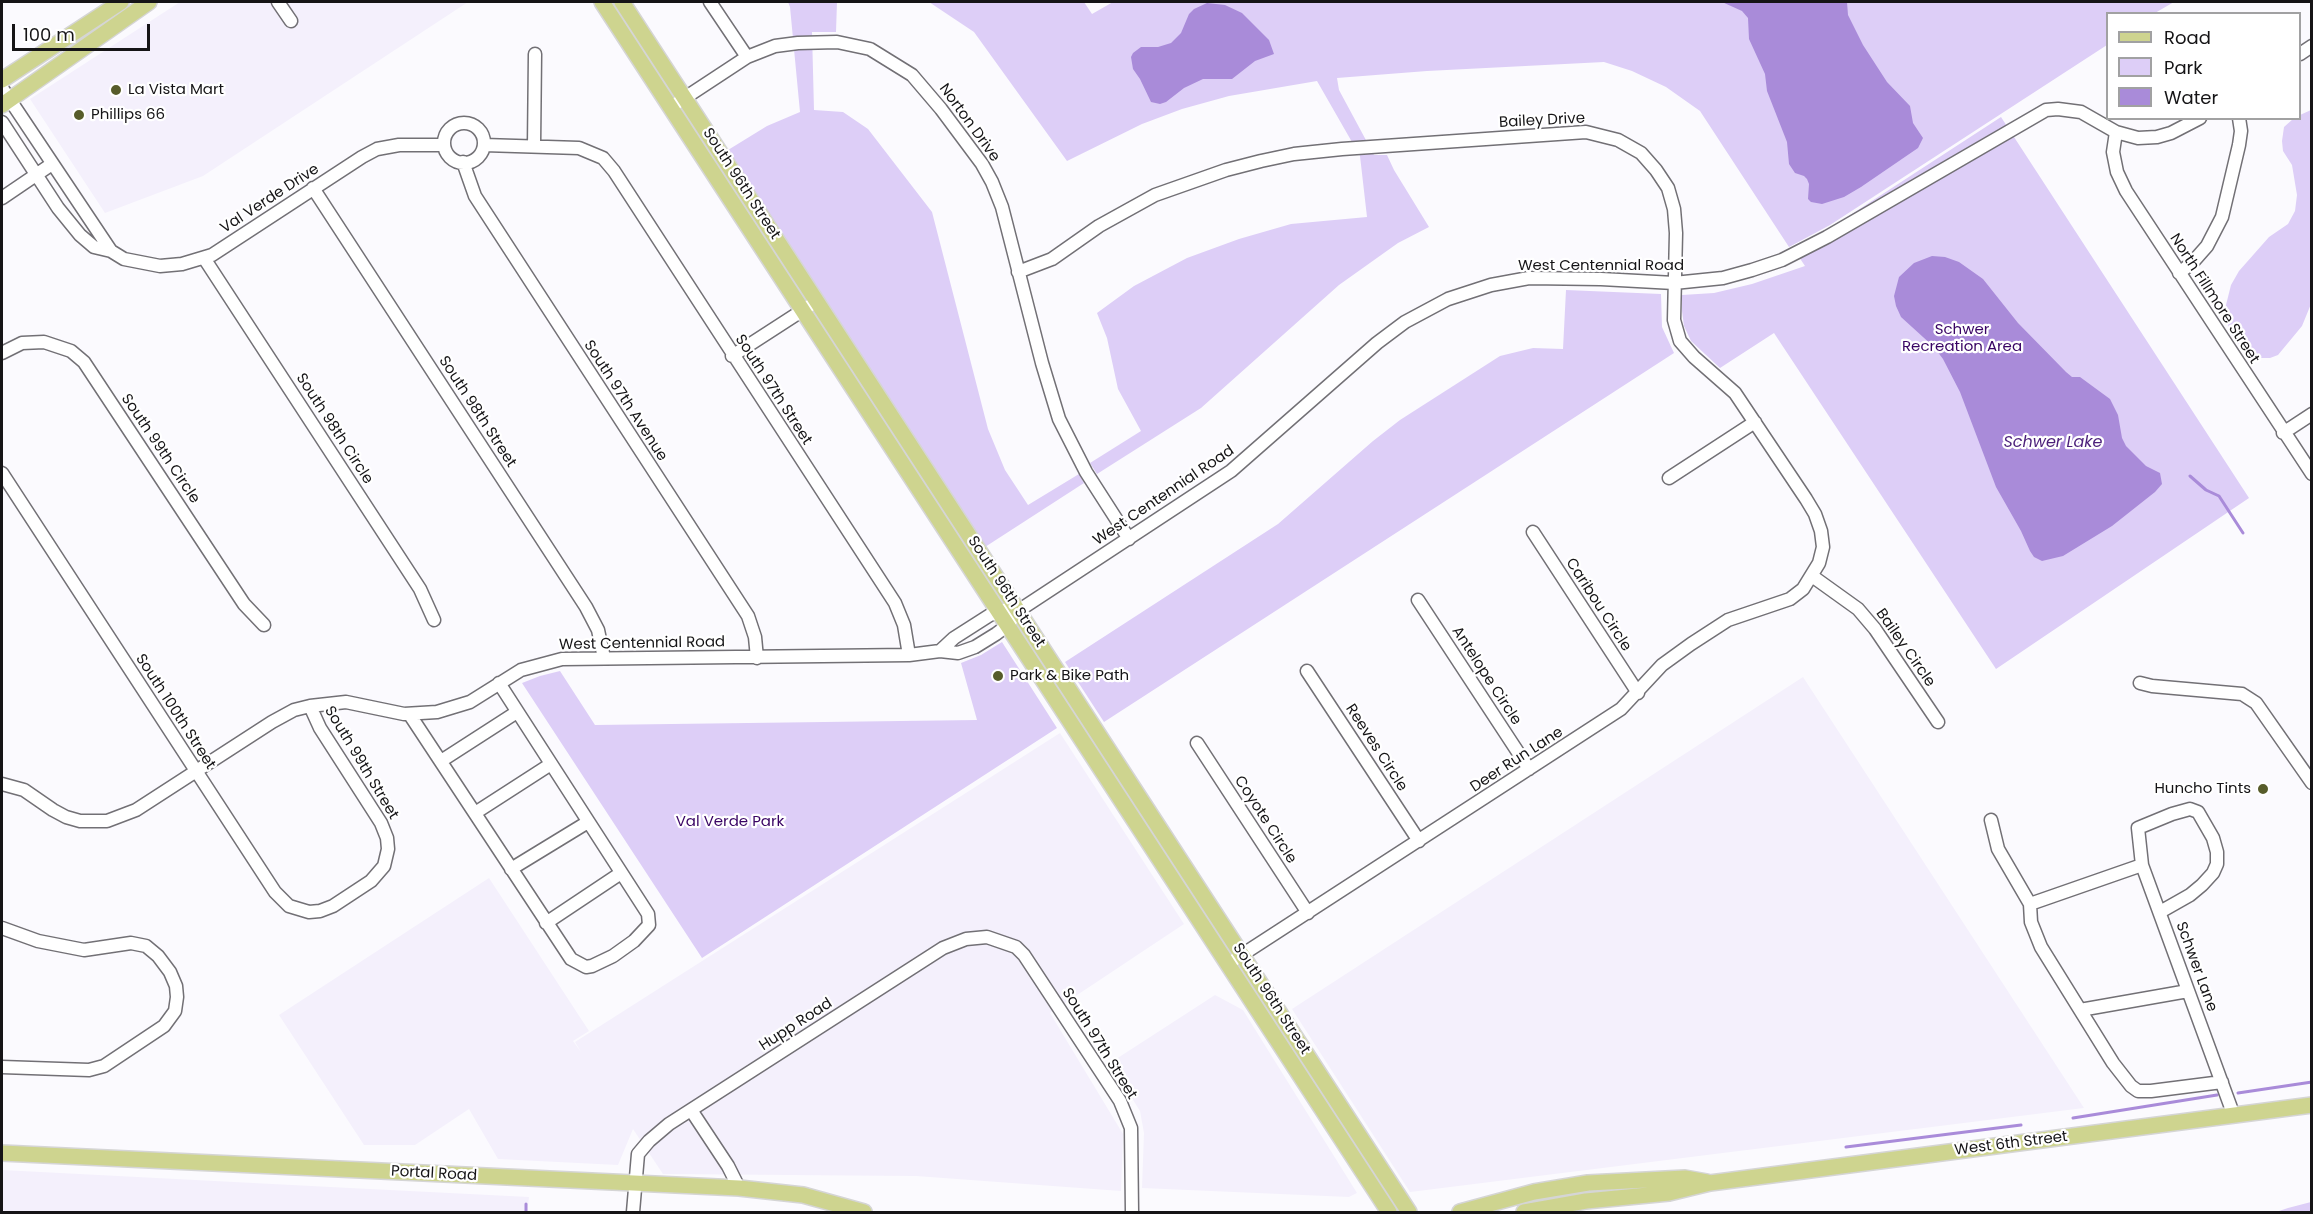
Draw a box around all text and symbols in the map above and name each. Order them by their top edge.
scale bar [15,12,153,50]
legend [2106,12,2301,120]
text: 100 m [23,22,75,47]
text: Road [2164,25,2211,50]
text: Park [2164,55,2203,80]
street label: Norton Drive [935,80,1003,166]
place label: La Vista Mart [128,81,224,99]
marker: La Vista Mart [109,83,123,97]
text: Water [2164,85,2218,110]
place label: Phillips 66 [91,106,165,124]
marker: Phillips 66 [72,108,86,122]
street label: Bailey Drive [1499,110,1585,132]
street label: South 96th Street [698,125,784,243]
street label: Val Verde Drive [217,160,323,238]
street label: North Fillmore Street [2165,231,2263,367]
street label: West Centennial Road [1518,257,1684,275]
park label: Schwer Recreation Area [1902,321,2022,356]
street label: South 97th Street [731,332,815,448]
street label: South 97th Avenue [579,337,671,465]
street label: South 98th Street [434,353,520,471]
street label: South 98th Circle [292,370,376,488]
street label: South 99th Circle [117,391,203,507]
water label: Schwer Lake [2004,433,2102,453]
street label: West Centennial Road [1090,442,1238,550]
street label: South 96th Street [963,533,1049,651]
street label: Caribou Circle [1561,555,1635,655]
street label: Bailey Circle [1871,605,1939,691]
street label: Antelope Circle [1447,623,1525,729]
street label: West Centennial Road [559,634,725,654]
street label: South 100th Street [131,651,219,773]
place label: Park & Bike Path [1010,667,1129,685]
marker: Park & Bike Path [991,669,1005,683]
street label: Reeves Circle [1341,701,1411,795]
street label: South 99th Street [320,703,402,823]
street label: Deer Run Lane [1467,723,1567,797]
street label: Coyote Circle [1230,773,1300,867]
place label: Huncho Tints [2154,780,2251,798]
marker: Huncho Tints [2256,782,2270,796]
park label: Val Verde Park [676,813,784,831]
street label: Schwer Lane [2171,920,2221,1014]
street label: South 96th Street [1228,940,1314,1058]
street label: South 97th Street [1058,985,1140,1103]
street label: Hupp Road [756,995,836,1055]
street label: West 6th Street [1953,1128,2069,1160]
street label: Portal Road [391,1163,477,1185]

